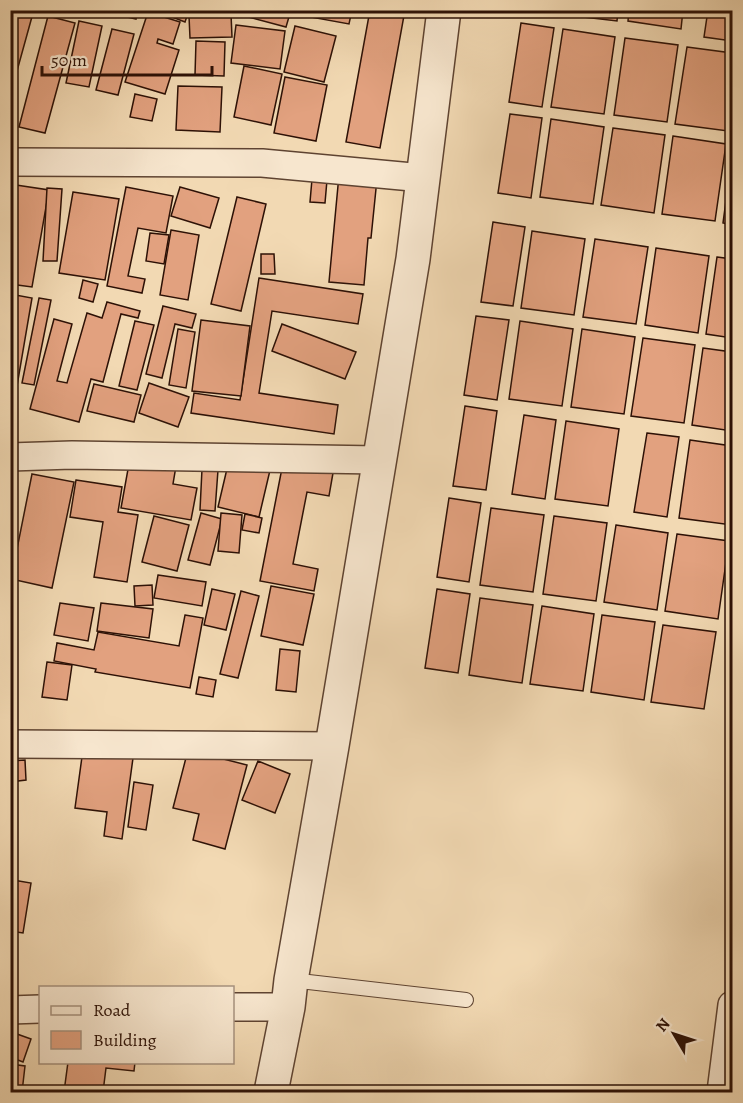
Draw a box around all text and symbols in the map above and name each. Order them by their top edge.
scale bar [42,39,212,77]
text: 50 m [51,48,87,72]
legend [39,986,234,1064]
text: Road [93,998,131,1022]
north arrow [644,1004,704,1064]
text: N [651,1013,676,1037]
text: Building [93,1028,157,1052]

